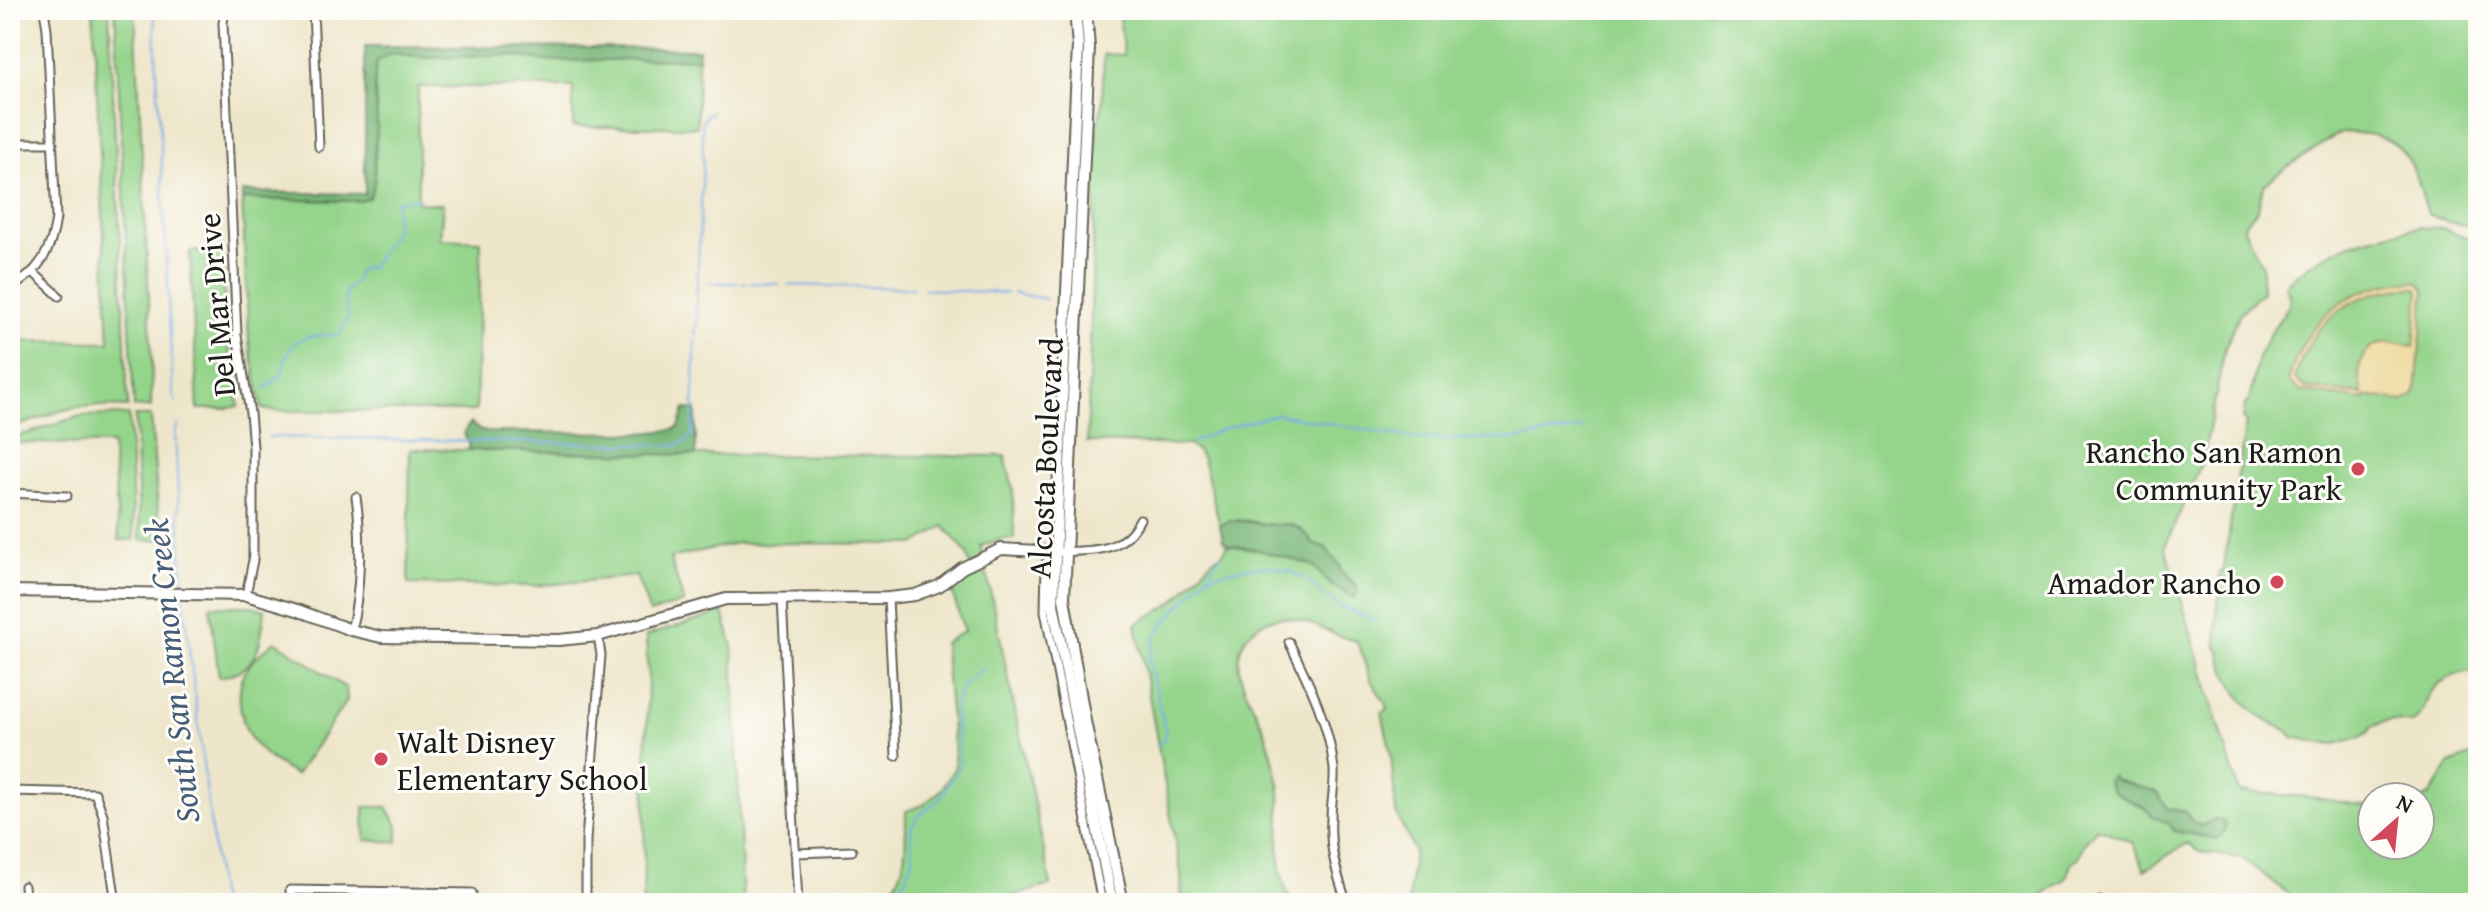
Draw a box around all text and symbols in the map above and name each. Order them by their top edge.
street label: Del Mar Drive [185,211,247,399]
street label: Alcosta Boulevard [1015,336,1075,580]
place label: Rancho San Ramon Community Park [2086,428,2343,512]
marker: Rancho San Ramon Community Park [2349,460,2367,478]
water label: South San Ramon Creek [131,516,211,826]
place label: Amador Rancho [2047,559,2261,606]
marker: Amador Rancho [2268,573,2286,591]
place label: Walt Disney Elementary School [397,718,648,802]
marker: Walt Disney Elementary School [372,750,390,768]
north arrow [2356,781,2436,861]
text: N [2391,786,2419,821]

